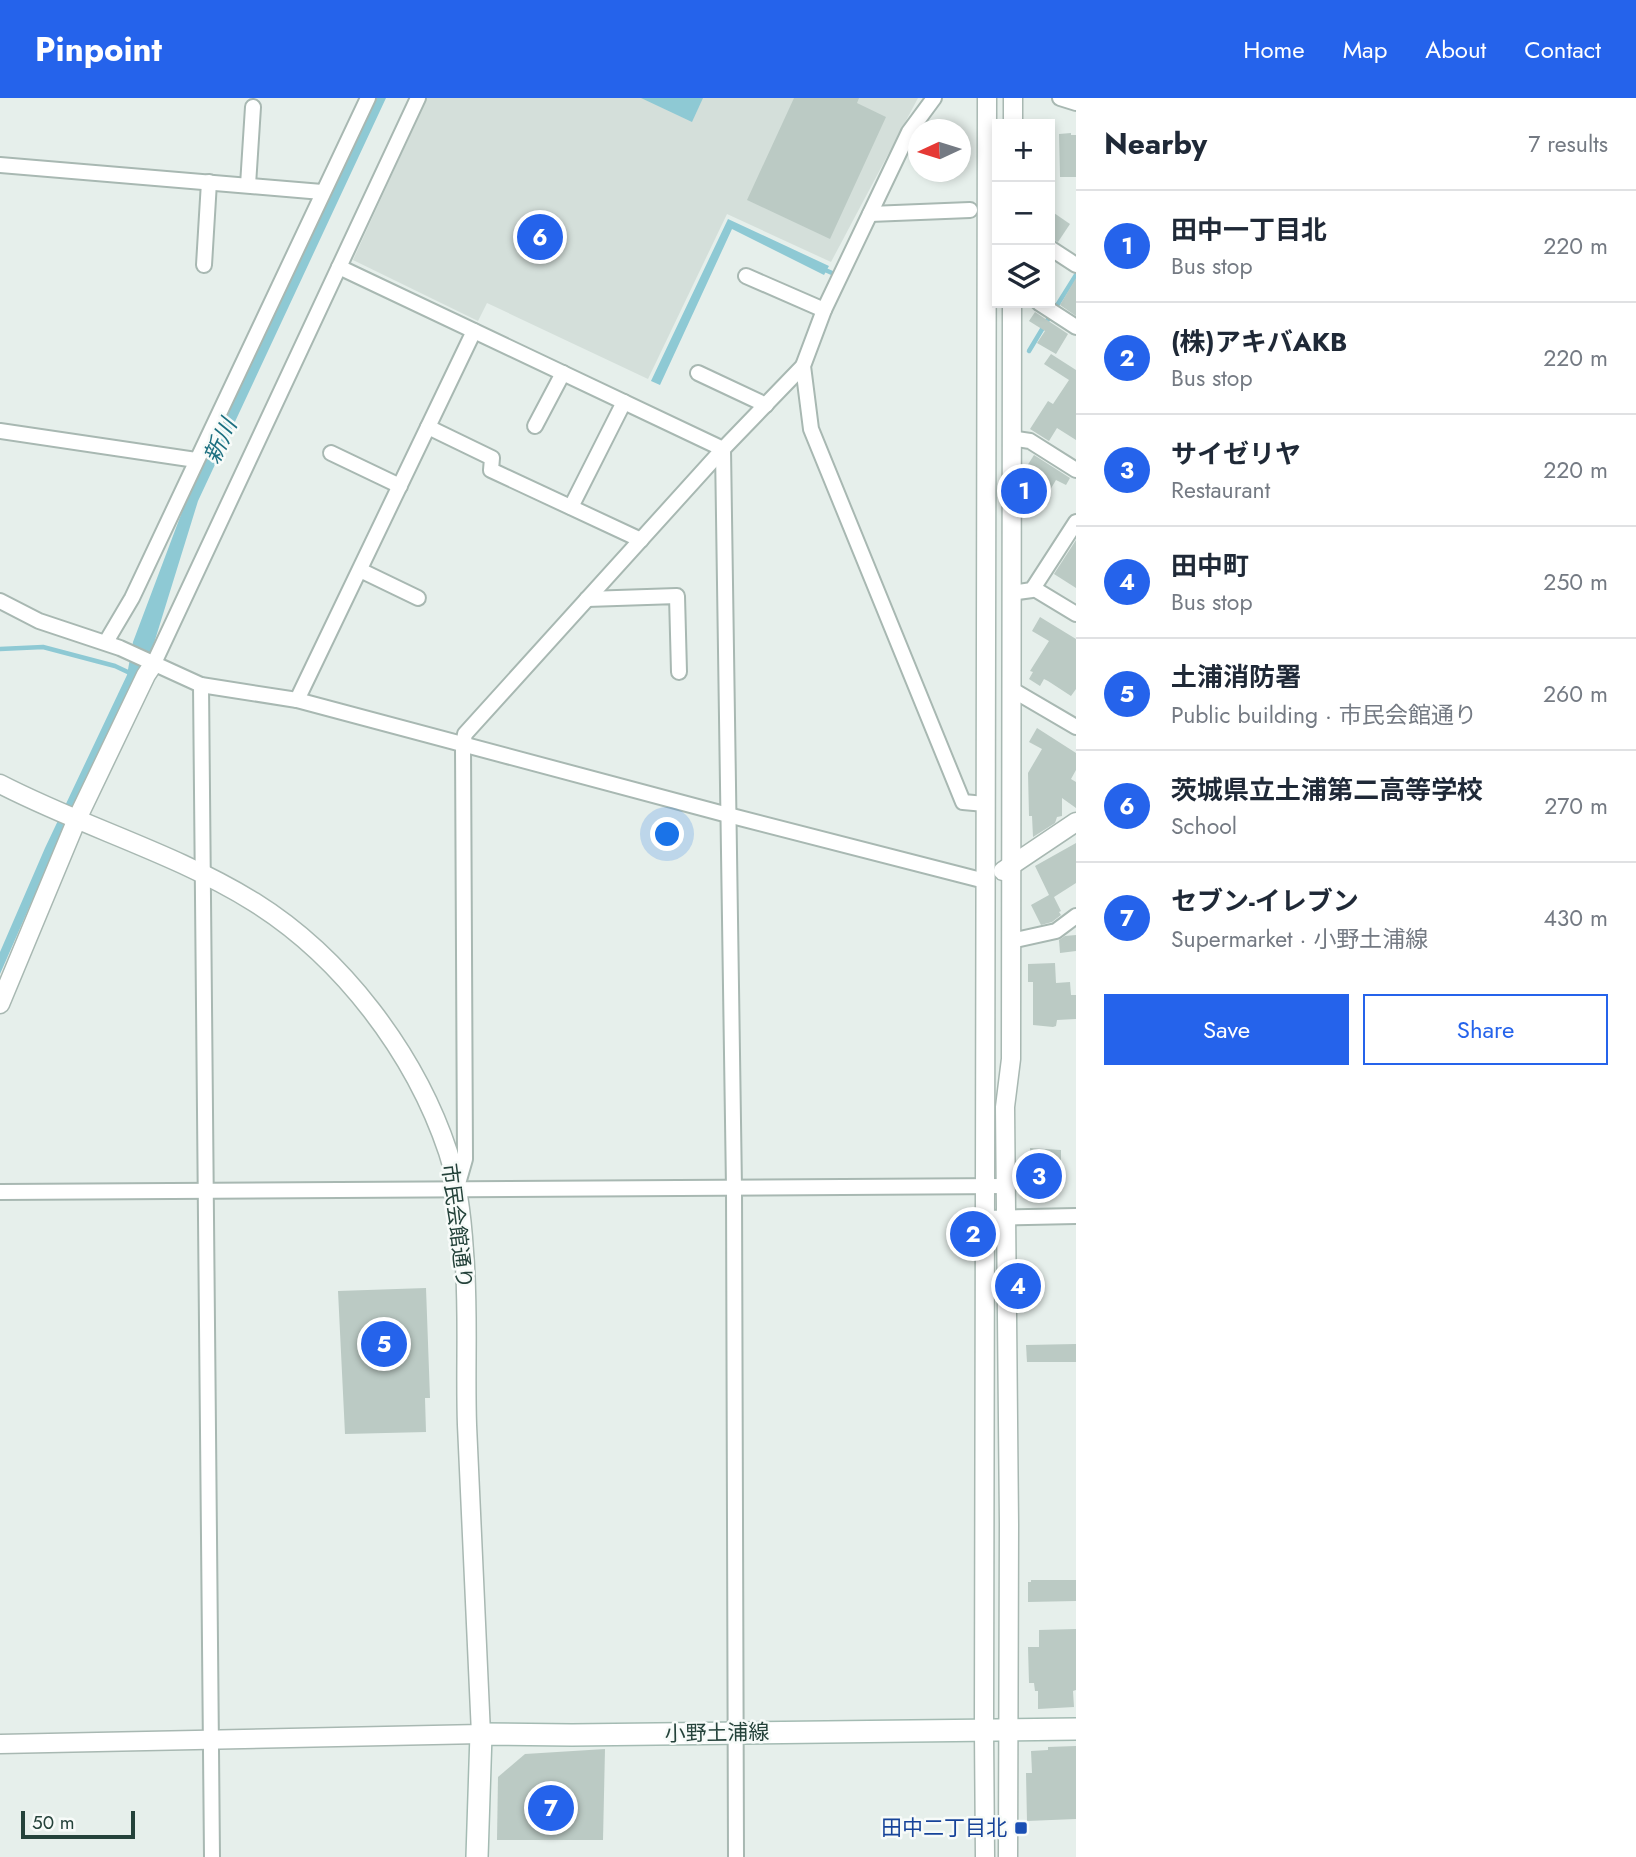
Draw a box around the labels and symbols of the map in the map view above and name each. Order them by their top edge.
north arrow [908,119,971,182]
pin: 6 [517,211,563,263]
water label: 新川 [195,410,246,469]
pin: 1 [1001,465,1047,517]
your location [650,817,684,851]
pin: 3 [1016,1150,1062,1202]
street label: 市民会館通り [434,1162,480,1290]
pin: 2 [950,1208,996,1260]
pin: 4 [995,1260,1041,1312]
pin: 5 [361,1318,407,1370]
street label: 小野土浦線 [664,1717,770,1749]
pin: 7 [528,1782,574,1834]
scale bar [21,1808,135,1840]
place label: 田中二丁目北 [881,1813,1007,1843]
marker: 田中二丁目北 [1013,1820,1029,1836]

